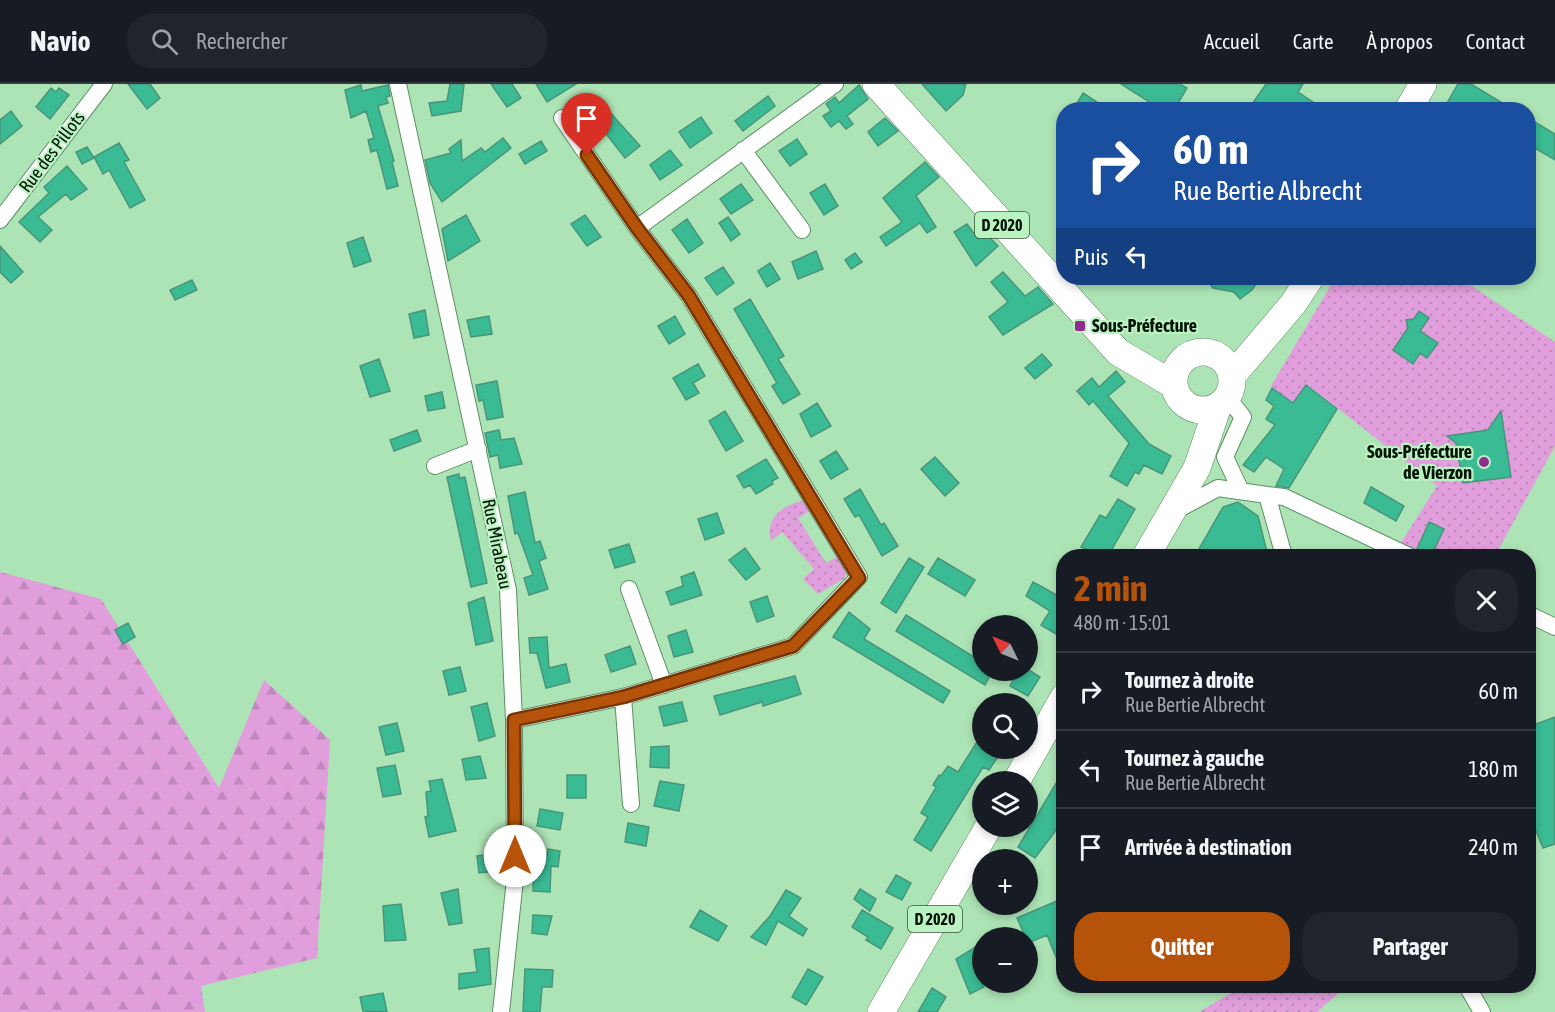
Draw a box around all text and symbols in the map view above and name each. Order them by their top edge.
search box [127,14,547,68]
text: Navio [30,25,91,57]
icon: search [148,25,181,58]
text: Rechercher [196,28,287,54]
text: Accueil [1204,29,1260,53]
text: Carte [1293,29,1333,53]
text: À propos [1366,29,1433,53]
text: Contact [1466,29,1525,53]
pin [561,93,612,155]
icon: arrive [570,102,603,135]
street label: Rue des Pillots [14,107,89,196]
text: 60 m [1173,125,1248,173]
icon: right [1074,126,1152,204]
text: Rue Bertie Albrecht [1173,175,1362,206]
road number: D 2020 [975,212,1029,238]
icon: left [1120,240,1153,273]
text: Puis [1074,244,1108,270]
place label: Sous-Préfecture [1092,315,1197,336]
marker: Sous-Préfecture [1073,319,1087,333]
place label: Sous-Préfecture de Vierzon [1367,441,1472,483]
marker: Sous-Préfecture de Vierzon [1477,455,1491,469]
street label: Rue Mirabeau [478,497,517,591]
text: 2 min [1074,567,1148,609]
button: close [1455,569,1518,632]
text: 480 m · 15:01 [1074,611,1171,634]
north arrow [972,615,1038,681]
map controls [972,615,1038,993]
text: Tournez à droite [1125,667,1254,693]
icon: right [1074,675,1107,708]
text: 60 m [1478,678,1518,704]
button: search [972,693,1038,759]
text: Rue Bertie Albrecht [1125,693,1265,716]
text: Tournez à gauche [1125,745,1264,771]
icon: left [1074,753,1107,786]
text: 180 m [1468,756,1518,782]
button: layers [972,771,1038,837]
text: Rue Bertie Albrecht [1125,771,1265,794]
position arrow [483,824,547,888]
icon: arrive [1074,831,1107,864]
text: Arrivée à destination [1125,834,1292,860]
text: 240 m [1468,834,1518,860]
button: + [972,849,1038,915]
road number: D 2020 [908,906,962,932]
button: Quitter [1074,912,1290,981]
button: Partager [1302,912,1518,981]
button: − [972,927,1038,993]

